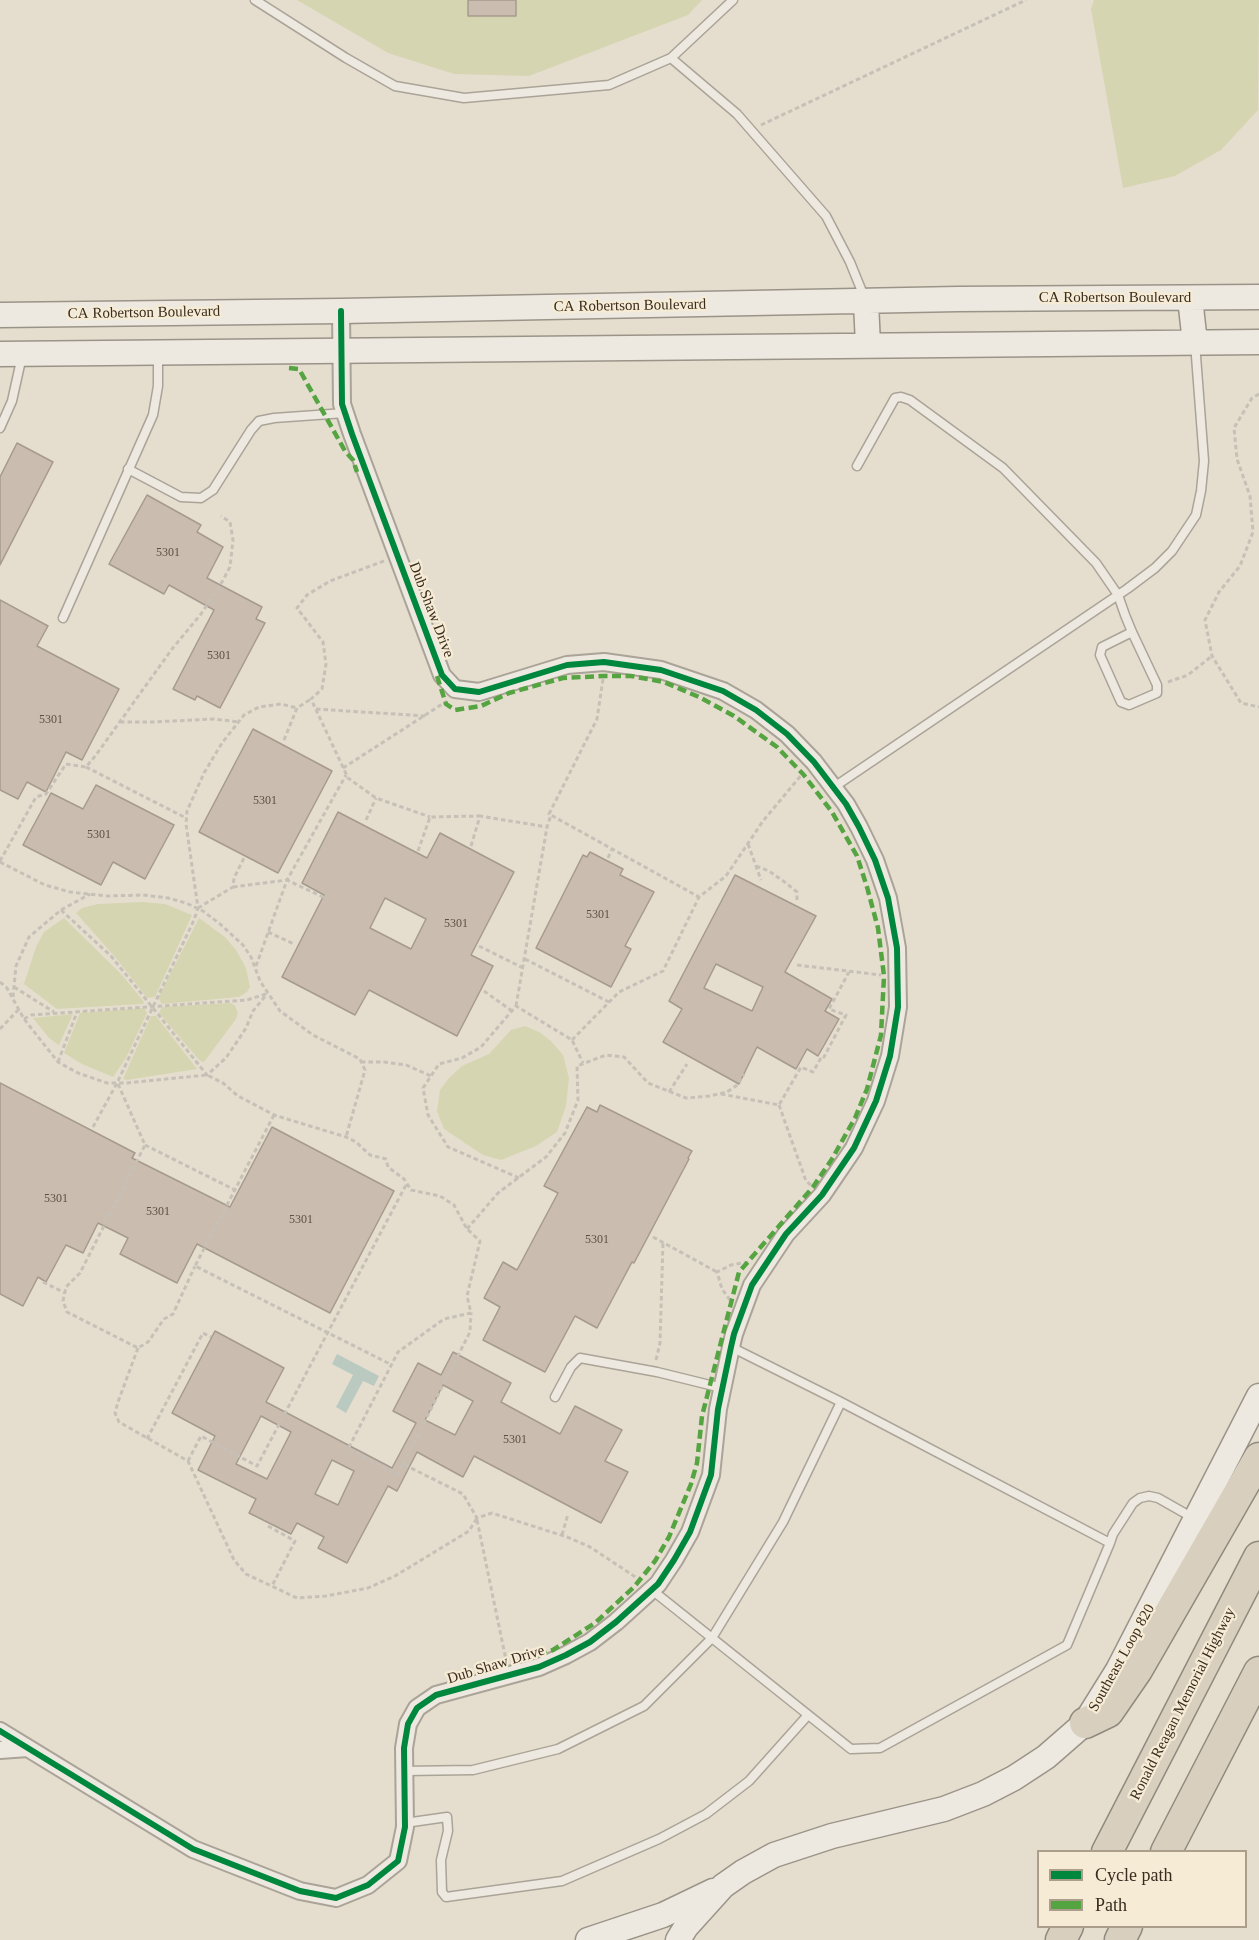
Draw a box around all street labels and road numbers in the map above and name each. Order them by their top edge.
street label: CA Robertson Boulevard [1039,289,1191,307]
street label: CA Robertson Boulevard [554,296,706,316]
street label: CA Robertson Boulevard [68,303,220,323]
street label: Dub Shaw Drive [405,560,457,660]
street label: Southeast Loop 820 [1085,1601,1159,1715]
street label: Ronald Reagan Memorial Highway [1126,1605,1240,1803]
street label: Dub Shaw Drive [445,1642,547,1688]

